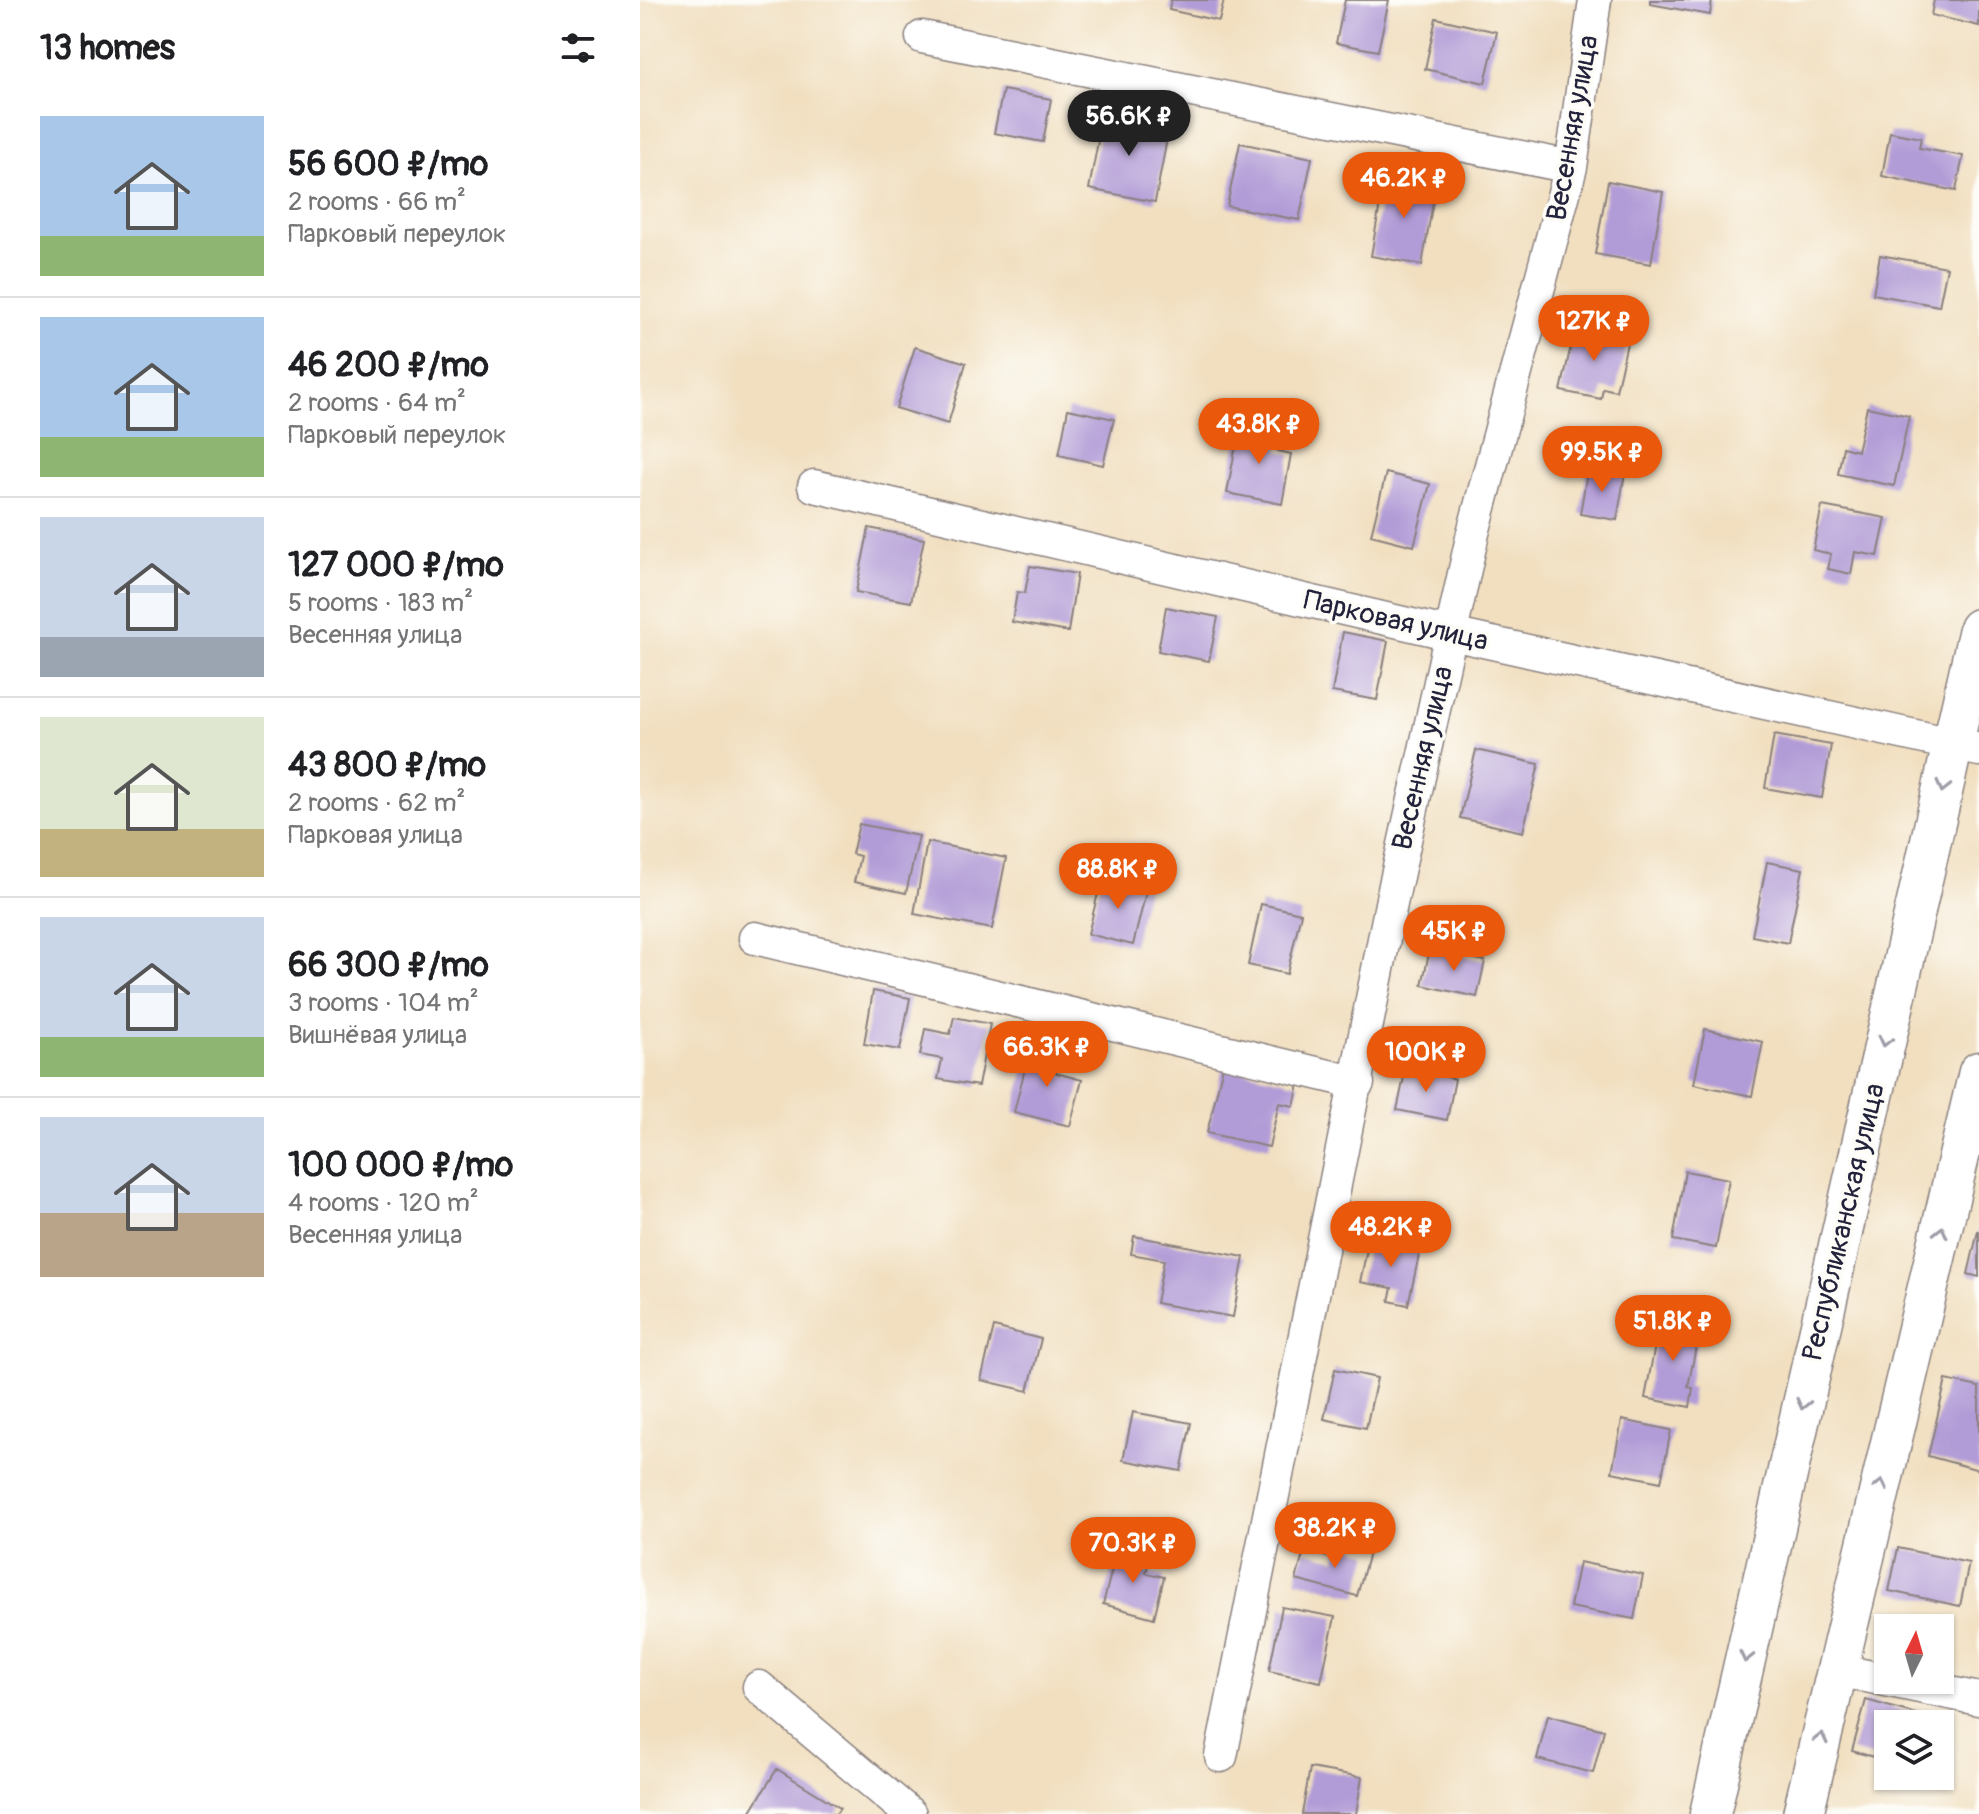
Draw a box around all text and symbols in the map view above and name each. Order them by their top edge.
icon: filters [556,26,600,70]
text: 13 homes [40,27,175,70]
street label: Весенняя улица [1539,33,1607,223]
pin: 56.6K ₽ [1055,90,1203,158]
text: 56.6K ₽ [1086,100,1172,132]
text: 56 600 ₽/mo [288,143,488,186]
icon: home [104,148,200,244]
pin: 46.2K ₽ [1330,152,1478,220]
text: 46.2K ₽ [1360,162,1448,194]
text: 2 rooms · 66 m² [288,186,466,218]
text: Парковый переулок [288,218,506,250]
pin: 127K ₽ [1529,295,1659,363]
text: 127K ₽ [1556,305,1632,337]
text: 46 200 ₽/mo [288,344,489,387]
icon: home [104,349,200,445]
text: 2 rooms · 64 m² [288,387,466,419]
pin: 43.8K ₽ [1185,398,1333,466]
text: 43.8K ₽ [1216,408,1302,440]
text: Парковый переулок [288,419,506,451]
pin: 99.5K ₽ [1528,426,1676,494]
text: 99.5K ₽ [1560,436,1644,468]
text: 127 000 ₽/mo [288,544,504,587]
icon: home [104,549,200,645]
street label: Парковая улица [1300,583,1492,659]
text: 5 rooms · 183 m² [288,587,473,619]
text: Весенняя улица [288,619,462,651]
street label: Весенняя улица [1385,663,1461,853]
text: 43 800 ₽/mo [288,744,486,787]
icon: home [104,749,200,845]
one-way arrow [1935,780,1952,794]
text: 2 rooms · 62 m² [288,787,465,819]
text: Парковая улица [288,819,463,851]
pin: 88.8K ₽ [1044,843,1192,911]
text: 88.8K ₽ [1077,853,1159,885]
pin: 45K ₽ [1398,905,1510,973]
text: 45K ₽ [1421,915,1487,947]
text: 66 300 ₽/mo [288,944,489,987]
icon: home [104,949,200,1045]
text: 3 rooms · 104 m² [288,987,479,1019]
text: Вишнёвая улица [288,1019,467,1051]
pin: 66.3K ₽ [973,1021,1121,1089]
pin: 100K ₽ [1361,1026,1491,1094]
text: 66.3K ₽ [1003,1031,1091,1063]
one-way arrow [1877,1033,1894,1047]
text: 100K ₽ [1385,1036,1467,1068]
street label: Республиканская улица [1795,1080,1893,1364]
text: 100 000 ₽/mo [288,1144,513,1187]
icon: home [104,1149,200,1245]
text: 4 rooms · 120 m² [288,1187,479,1219]
pin: 48.2K ₽ [1317,1201,1465,1269]
text: 48.2K ₽ [1348,1211,1434,1243]
text: Весенняя улица [288,1219,462,1251]
one-way arrow [1932,1226,1949,1240]
pin: 51.8K ₽ [1599,1295,1747,1363]
text: 51.8K ₽ [1633,1305,1713,1337]
one-way arrow [1795,1396,1812,1410]
one-way arrow [1872,1479,1889,1493]
pin: 38.2K ₽ [1261,1502,1409,1570]
text: 38.2K ₽ [1293,1512,1377,1544]
pin: 70.3K ₽ [1059,1517,1207,1585]
text: 70.3K ₽ [1089,1527,1177,1559]
north arrow [1874,1614,1954,1694]
map controls [1874,1614,1954,1790]
one-way arrow [1738,1650,1755,1664]
button: layers [1874,1710,1954,1790]
one-way arrow [1812,1732,1829,1746]

